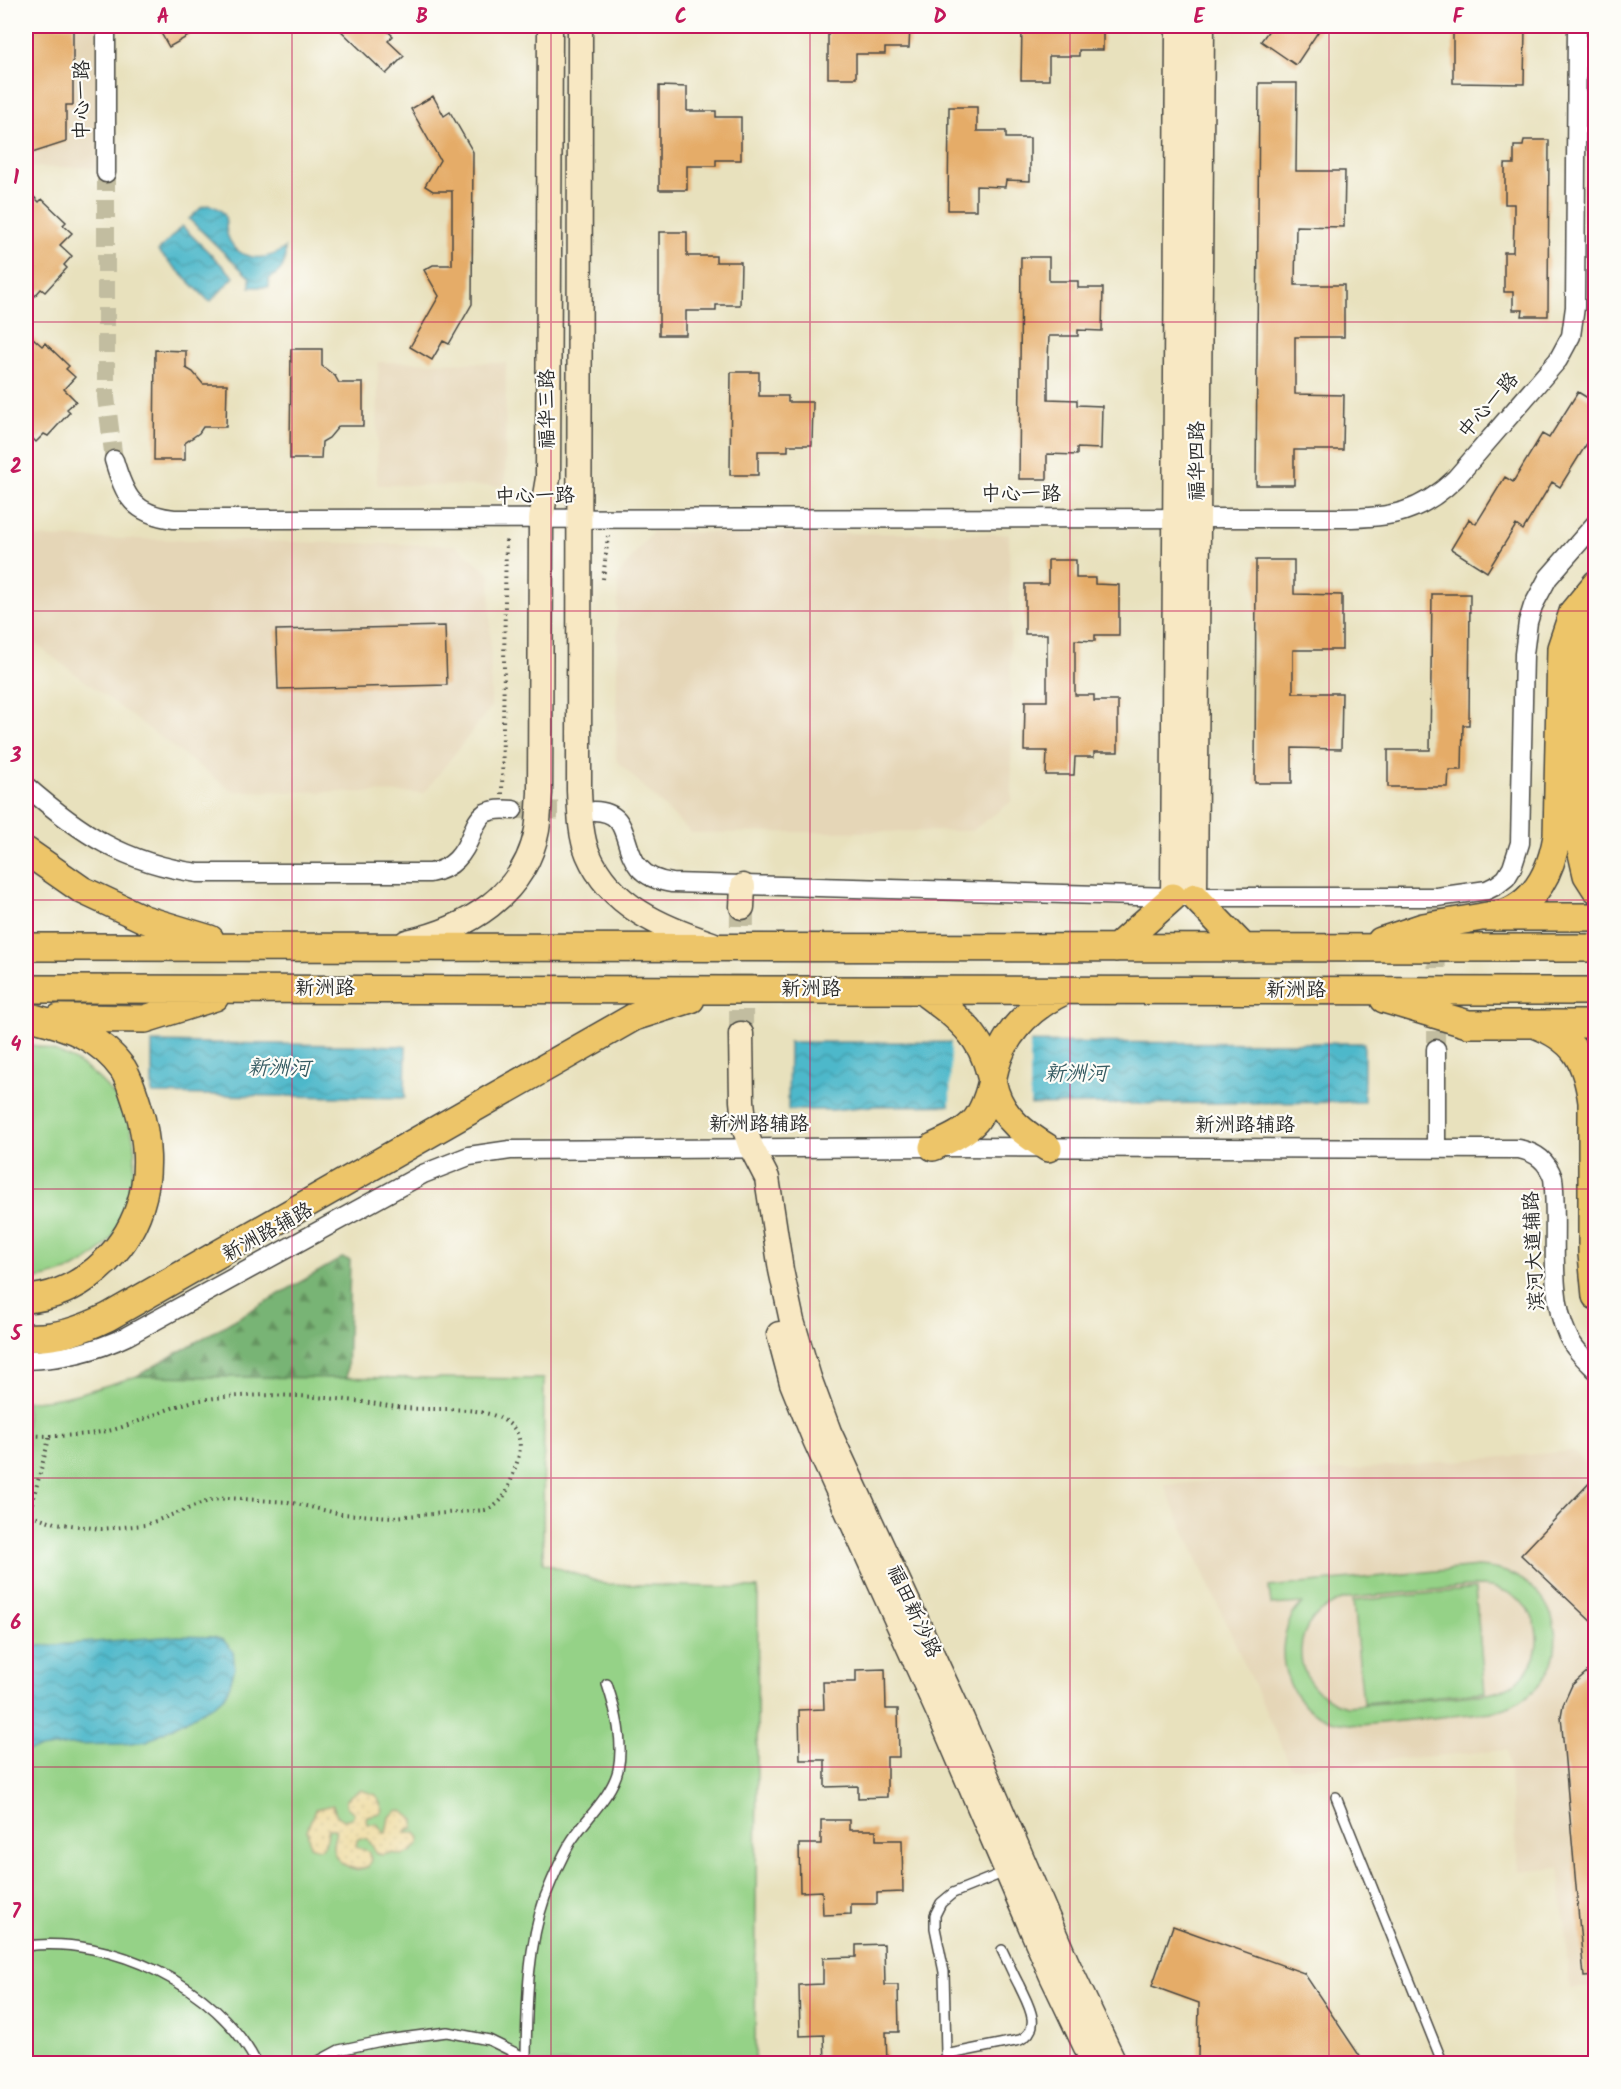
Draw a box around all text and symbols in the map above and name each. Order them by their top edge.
text: A [157,2,169,34]
text: B [416,2,428,34]
text: C [675,2,687,34]
text: D [933,2,947,34]
text: E [1193,2,1205,34]
text: F [1453,2,1465,34]
street label: 中心一路 [67,59,99,140]
text: 1 [13,163,19,195]
street label: 中心一路 [1451,365,1528,447]
street label: 福华三路 [532,368,564,449]
street label: 福华四路 [1182,420,1214,501]
text: 2 [10,452,22,484]
street label: 中心一路 [981,479,1062,511]
street label: 中心一路 [495,480,576,514]
text: 3 [10,741,22,773]
street label: 新洲路 [295,973,356,1005]
street label: 新洲路 [781,974,842,1006]
street label: 新洲路 [1266,975,1327,1007]
text: 4 [11,1030,22,1062]
water label: 新洲河 [247,1052,314,1086]
water label: 新洲河 [1045,1058,1110,1091]
street label: 新洲路辅路 [709,1109,810,1141]
street label: 新洲路辅路 [1195,1110,1296,1142]
street label: 滨河大道辅路 [1516,1189,1554,1312]
street label: 新洲路辅路 [217,1194,320,1271]
text: 5 [10,1319,23,1351]
street label: 福田新沙路 [877,1560,949,1665]
text: 6 [11,1608,22,1640]
text: 7 [11,1897,21,1929]

